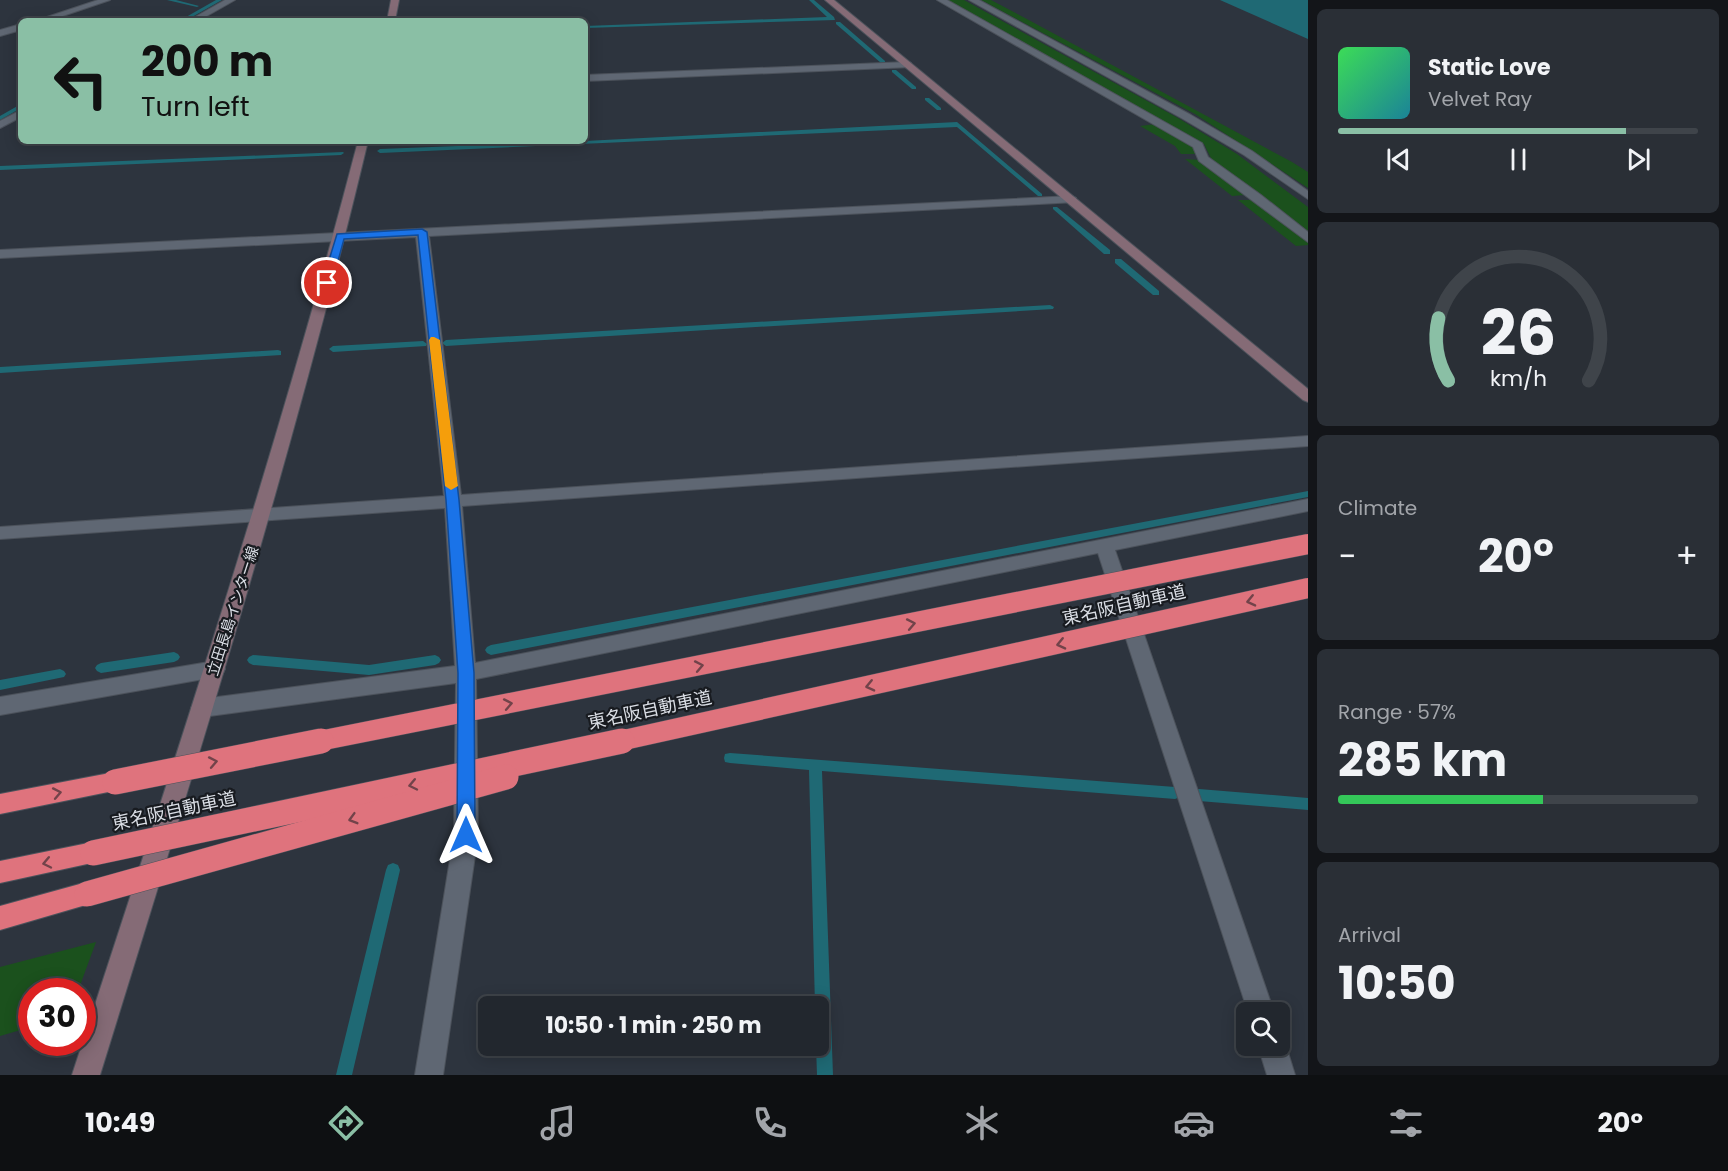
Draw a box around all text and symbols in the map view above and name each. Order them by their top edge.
text: 200 m [141,32,273,91]
icon: left [42,42,120,120]
text: Static Love [1428,52,1551,83]
text: Velvet Ray [1428,85,1532,113]
text: Turn left [141,88,250,125]
icon: previous [1382,143,1415,176]
icon: pause [1502,143,1535,176]
icon: next [1622,143,1655,176]
pin [301,257,352,308]
icon: arrive [310,266,343,299]
text: 26 [1480,289,1556,377]
text: km/h [1489,364,1547,395]
text: Climate [1338,494,1417,522]
text: 20° [1478,525,1554,588]
text: − [1338,533,1356,580]
text: + [1675,533,1698,580]
street label: 立田長島インター線 [202,543,263,678]
street label: 東名阪自動車道 [1060,578,1188,631]
one-way arrow [1246,594,1256,607]
one-way arrow [906,618,916,631]
one-way arrow [1056,636,1066,649]
one-way arrow [694,660,704,673]
one-way arrow [866,679,876,692]
street label: 東名阪自動車道 [586,684,714,735]
one-way arrow [502,698,512,711]
text: Range · 57% [1338,698,1456,726]
text: 285 km [1338,729,1507,792]
one-way arrow [208,756,218,769]
one-way arrow [408,778,418,791]
street label: 東名阪自動車道 [110,785,238,836]
one-way arrow [52,787,62,800]
position arrow [434,803,498,867]
one-way arrow [348,812,358,825]
one-way arrow [42,855,52,868]
text: Arrival [1338,921,1401,949]
text: 10:50 [1338,952,1456,1015]
speed limit sign: 30 [18,978,96,1056]
map controls [1236,1002,1290,1056]
button: search [1236,1002,1290,1056]
text: 10:50 · 1 min · 250 m [545,1010,762,1041]
icon: directions [325,1102,367,1144]
icon: music [537,1102,579,1144]
icon: phone [749,1102,791,1144]
icon: climate [961,1102,1003,1144]
icon: car [1173,1102,1215,1144]
icon: filters [1385,1102,1427,1144]
text: 10:49 [85,1104,155,1141]
text: 20° [1597,1104,1643,1141]

